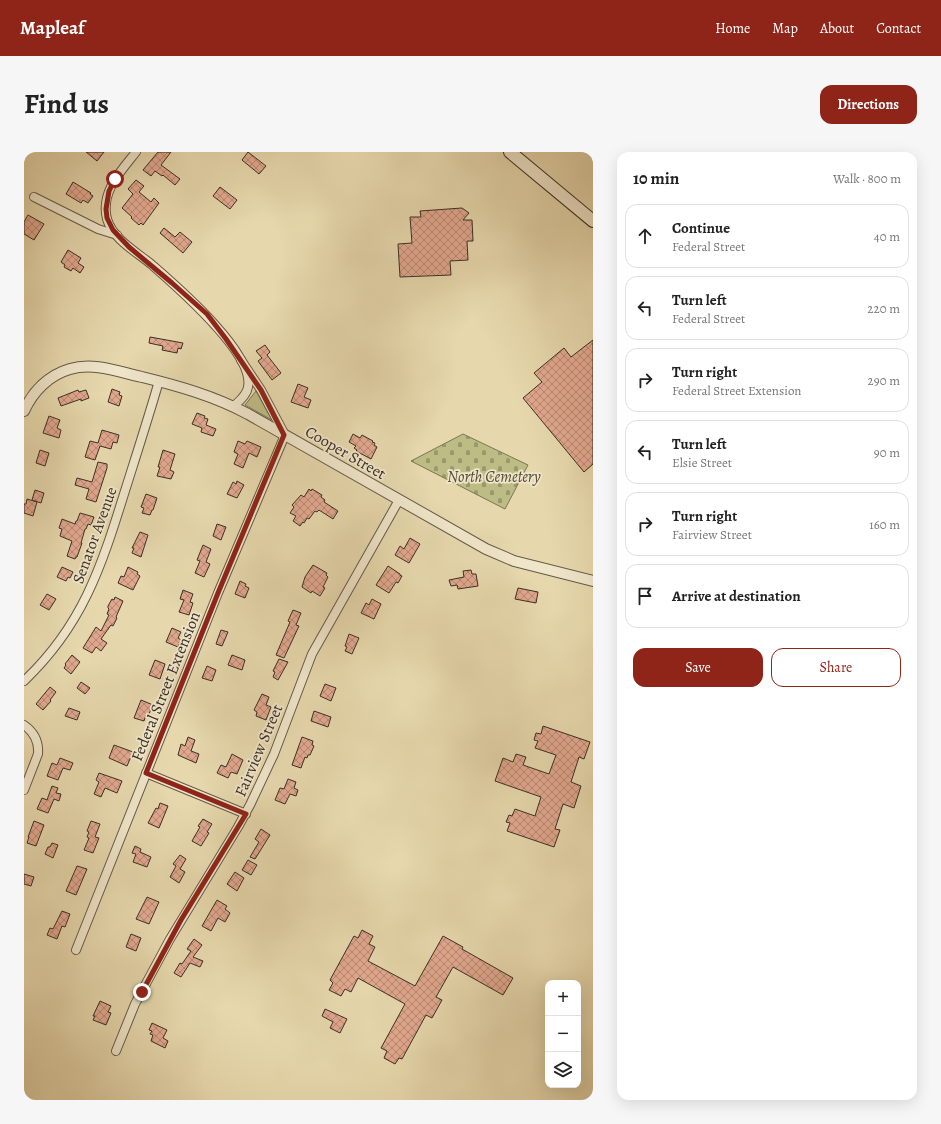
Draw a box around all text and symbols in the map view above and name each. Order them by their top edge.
text: Mapleaf [20,15,85,41]
text: Home [715,19,750,38]
text: Map [772,19,798,38]
text: About [820,19,854,38]
text: Contact [876,19,921,38]
text: Find us [24,85,109,123]
button: Directions [820,85,917,124]
text: 10 min [633,167,679,190]
route start [106,170,124,188]
text: Walk · 800 m [833,170,901,187]
text: Continue [672,218,730,238]
icon: ahead [634,225,656,247]
text: 40 m [874,228,900,245]
text: Federal Street [672,238,745,255]
text: Turn left [672,290,727,310]
icon: left [634,297,656,319]
text: 220 m [867,300,900,317]
text: Federal Street [672,310,745,327]
text: Turn right [672,362,737,382]
icon: right [634,369,656,391]
text: 290 m [868,372,900,389]
text: Federal Street Extension [672,382,801,399]
street label: Cooper Street [301,421,390,485]
text: Turn left [672,434,727,454]
icon: left [634,441,656,463]
text: 90 m [874,444,900,461]
text: Elsie Street [672,454,732,471]
park label: North Cemetery [447,466,541,488]
street label: Senator Avenue [67,484,123,587]
text: Turn right [672,506,737,526]
icon: right [634,513,656,535]
text: 160 m [869,516,900,533]
text: Fairview Street [672,526,752,543]
icon: arrive [634,585,656,607]
text: Arrive at destination [672,586,801,606]
street label: Federal Street Extension [126,608,206,764]
button: Save [633,648,763,687]
button: Share [771,648,901,687]
street label: Fairview Street [230,701,288,800]
map controls [545,980,581,1088]
button: + [545,980,581,1016]
route end [133,983,151,1001]
button: − [545,1016,581,1052]
button: layers [545,1052,581,1088]

